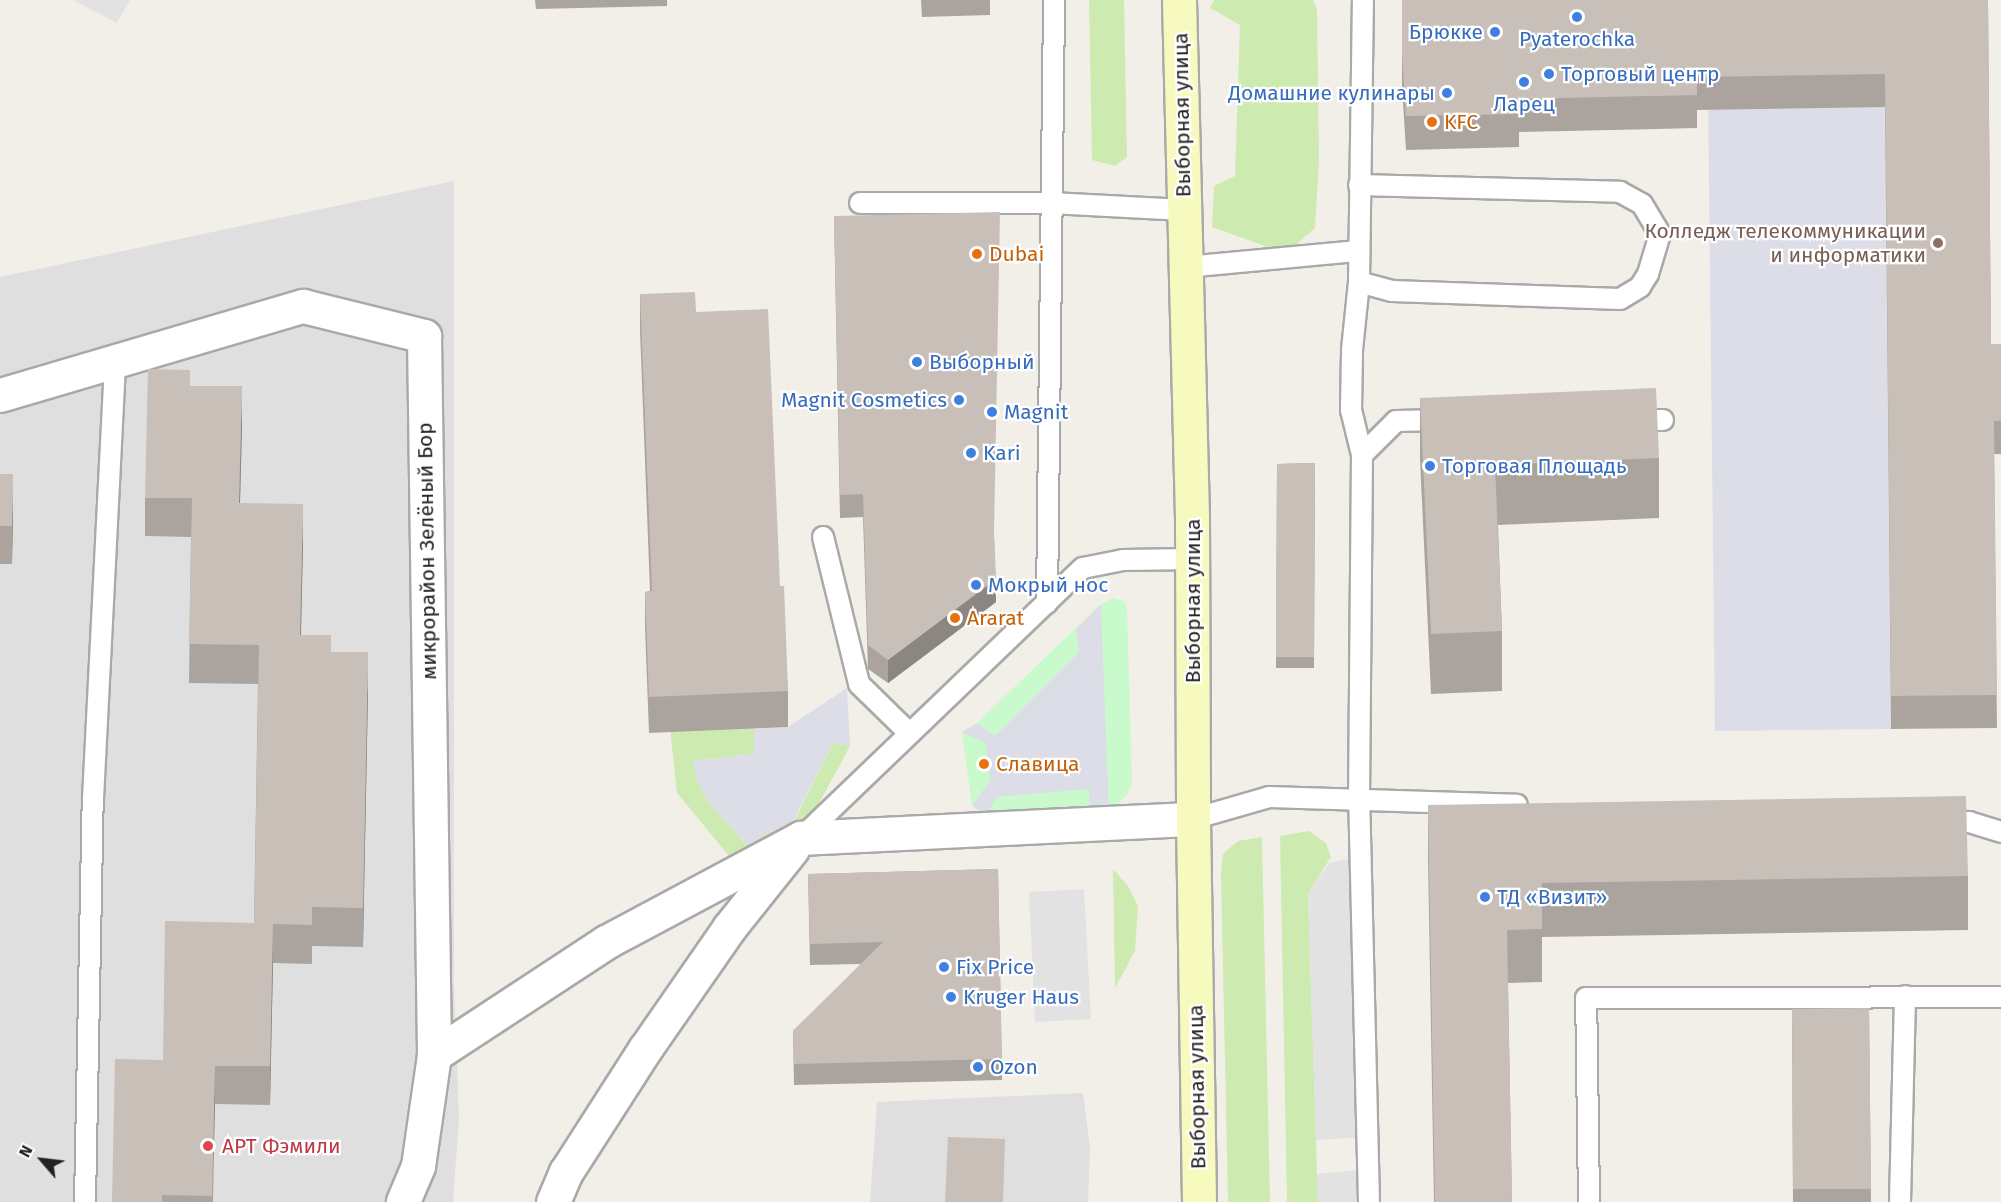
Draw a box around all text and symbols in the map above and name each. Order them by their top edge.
marker: Pyaterochka [1570,10,1584,24]
place label: Брюкке [1409,19,1483,45]
marker: Брюкке [1488,25,1502,39]
place label: Pyaterochka [1519,26,1635,52]
street label: Выборная улица [1168,32,1196,198]
place label: Торговый центр [1561,61,1720,87]
marker: Торговый центр [1542,67,1556,81]
marker: Ларец [1517,75,1531,89]
place label: Домашние кулинары [1228,80,1435,106]
marker: Домашние кулинары [1440,86,1454,100]
place label: Ларец [1493,91,1555,117]
place label: KFC [1444,109,1478,135]
marker: KFC [1425,115,1439,129]
place label: Колледж телекоммуникации и информатики [1644,218,1926,268]
marker: Колледж телекоммуникации и информатики [1931,236,1945,250]
place label: Dubai [989,241,1044,267]
marker: Dubai [970,247,984,261]
place label: Выборный [929,349,1035,375]
marker: Выборный [910,355,924,369]
place label: Magnit Cosmetics [781,387,947,413]
marker: Magnit Cosmetics [952,393,966,407]
place label: Magnit [1004,399,1068,425]
marker: Magnit [985,405,999,419]
street label: микрорайон Зелёный Бор [412,422,442,680]
place label: Kari [983,440,1021,466]
marker: Kari [964,446,978,460]
place label: Торговая Площадь [1442,453,1627,479]
marker: Торговая Площадь [1423,459,1437,473]
street label: Выборная улица [1180,519,1206,683]
place label: Мокрый нос [988,572,1108,598]
marker: Мокрый нос [969,578,983,592]
place label: Ararat [967,605,1024,631]
marker: Ararat [948,611,962,625]
place label: Славица [996,751,1079,777]
marker: Славица [977,757,991,771]
place label: ТД «Визит» [1497,884,1607,910]
marker: ТД «Визит» [1478,890,1492,904]
place label: Fix Price [956,954,1034,980]
marker: Fix Price [937,960,951,974]
place label: Kruger Haus [963,984,1079,1010]
marker: Kruger Haus [944,990,958,1004]
street label: Выборная улица [1183,1004,1211,1170]
place label: Ozon [990,1054,1038,1080]
marker: Ozon [971,1060,985,1074]
north arrow [12,1130,72,1190]
place label: АРТ Фэмили [222,1133,341,1159]
marker: АРТ Фэмили [199,1137,217,1155]
text: N [15,1142,37,1160]

